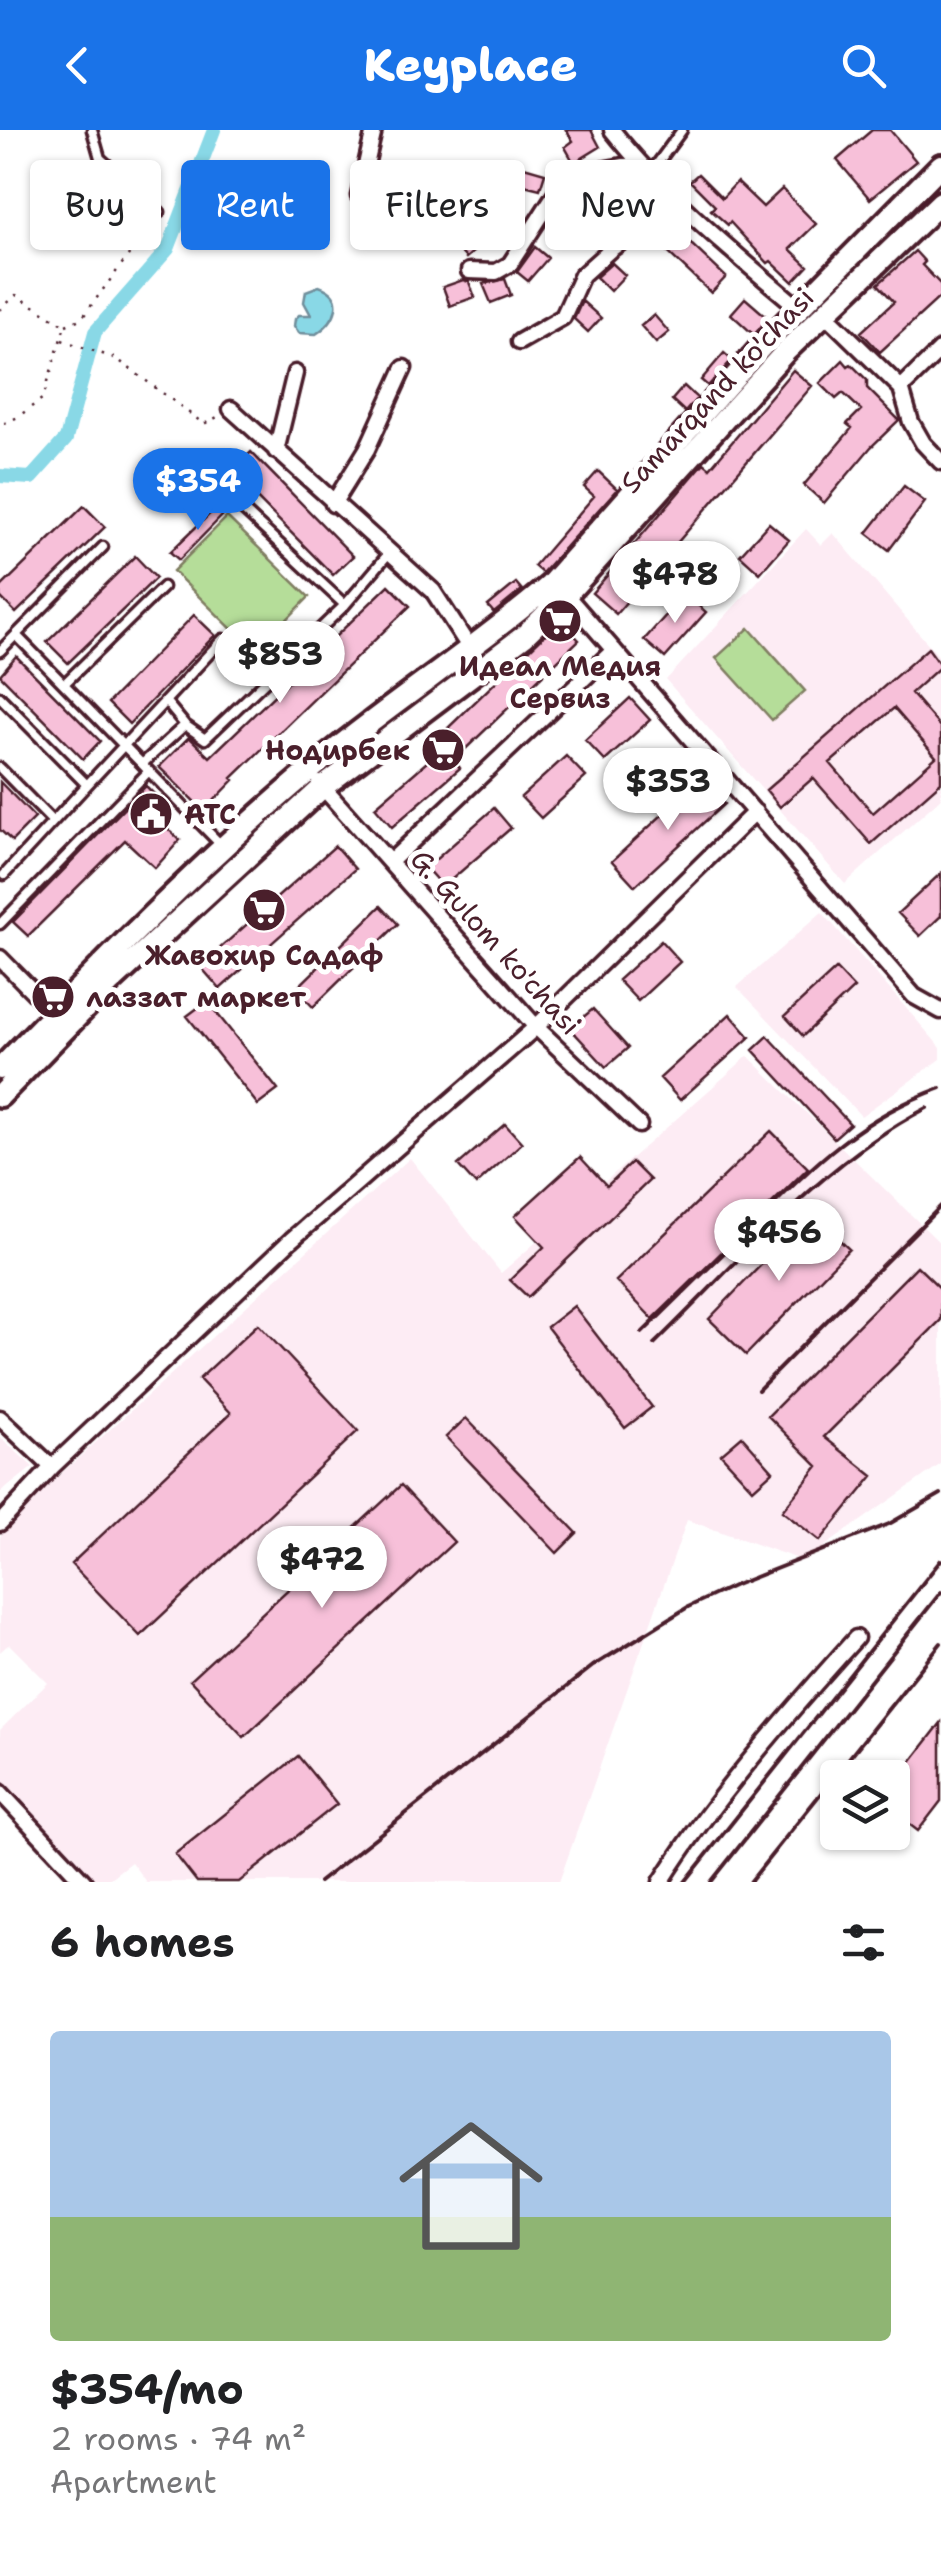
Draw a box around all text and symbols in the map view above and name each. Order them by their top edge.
text: Keyplace [364,35,577,95]
icon: back [50,38,105,93]
icon: search [836,38,891,93]
chip: Buy [30,160,161,250]
chip: Rent [181,160,330,250]
chip: Filters [350,160,525,250]
chip: New [545,160,691,250]
street label: Samarqand ko'chasi [612,279,822,501]
pin: $354 [139,448,257,533]
text: $354 [155,459,241,502]
pin: $478 [616,541,734,626]
text: $478 [631,552,719,595]
supermarket icon: Идеал Медия Сервиз [537,598,583,644]
pin: $853 [221,621,339,706]
text: $853 [237,632,323,675]
place label: Идеал Медия Сервиз [459,647,661,717]
supermarket icon: Нодирбек [420,727,466,773]
place label: Нодирбек [265,731,410,769]
pin: $353 [609,748,727,833]
text: $353 [625,759,711,802]
public building icon: АТС [128,791,174,837]
place label: АТС [184,795,236,833]
street label: G. Gulom ko'chasi [402,841,590,1043]
supermarket icon: Жавохир Садаф [241,887,287,933]
place label: Жавохир Садаф [145,936,383,974]
supermarket icon: лаззат маркет [30,974,76,1020]
place label: лаззат маркет [86,978,306,1016]
pin: $456 [720,1199,838,1284]
text: $456 [736,1210,822,1253]
pin: $472 [263,1526,381,1611]
text: $472 [279,1537,365,1580]
map controls [820,1760,910,1850]
button: layers [820,1760,910,1850]
text: 6 homes [50,1914,235,1970]
icon: filters [836,1915,891,1970]
icon: home [381,2096,561,2276]
text: $354/mo [50,2361,244,2417]
text: 2 rooms · 74 m² [50,2417,306,2460]
text: Apartment [50,2460,217,2503]

